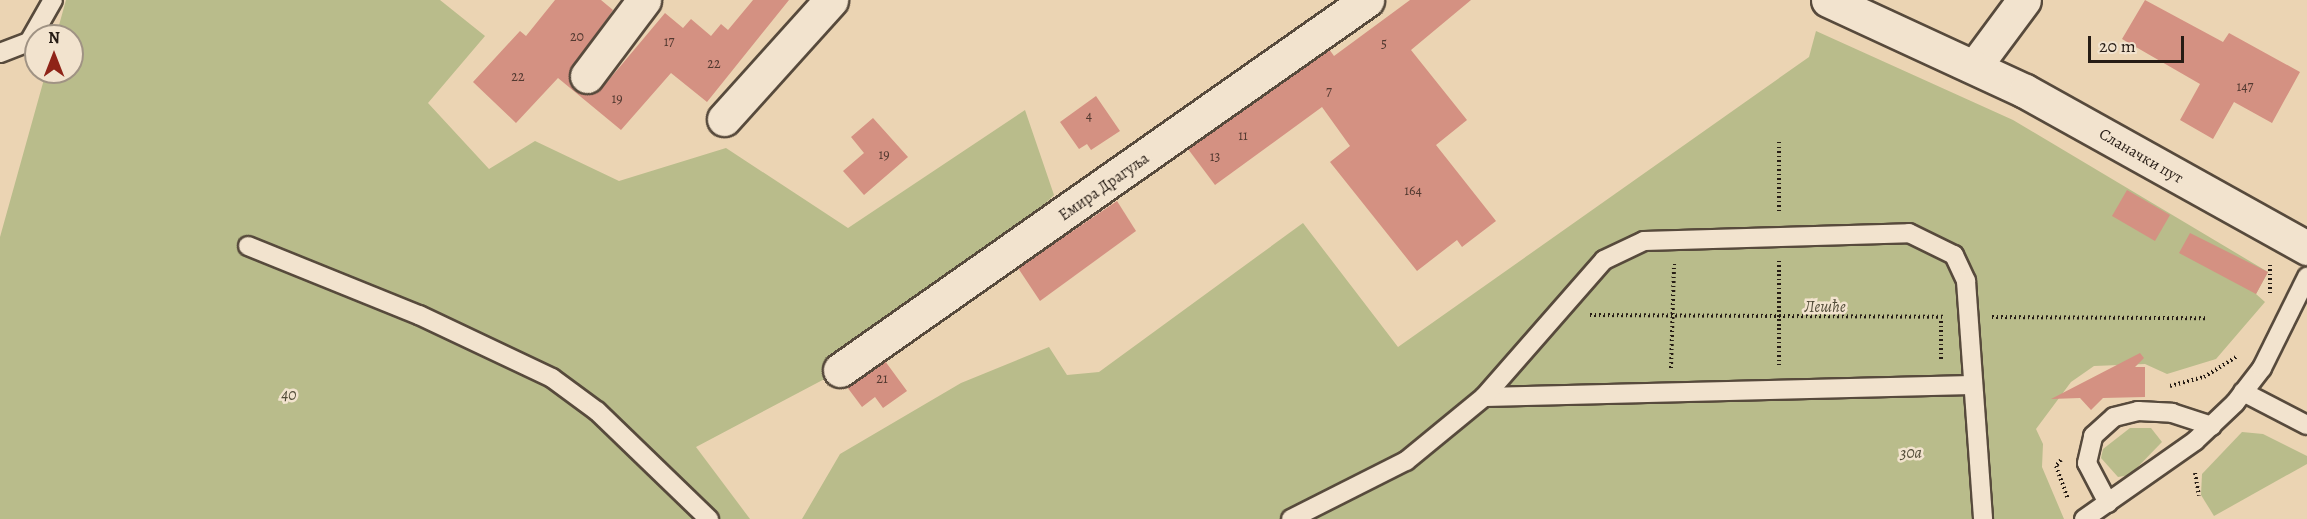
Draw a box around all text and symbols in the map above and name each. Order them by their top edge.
north arrow [24,24,84,84]
scale bar [2091,24,2187,62]
text: N [48,27,60,49]
house number: 20 [570,29,584,45]
house number: 17 [664,34,674,50]
text: 20 m [2099,34,2136,58]
house number: 5 [1381,36,1387,52]
house number: 22 [707,56,721,72]
house number: 22 [511,69,525,85]
house number: 147 [2236,79,2254,95]
house number: 7 [1326,84,1332,100]
house number: 19 [611,91,623,107]
house number: 4 [1086,108,1092,124]
street label: Сланачки пут [2096,124,2186,188]
house number: 11 [1238,128,1248,144]
house number: 19 [878,147,890,163]
street label: Емира Драгуља [1055,149,1153,225]
house number: 13 [1210,149,1220,165]
house number: 164 [1404,183,1422,199]
park label: Лешће [1804,297,1846,317]
house number: 21 [876,371,888,387]
park label: 40 [281,385,297,405]
park label: 30a [1900,443,1922,463]

